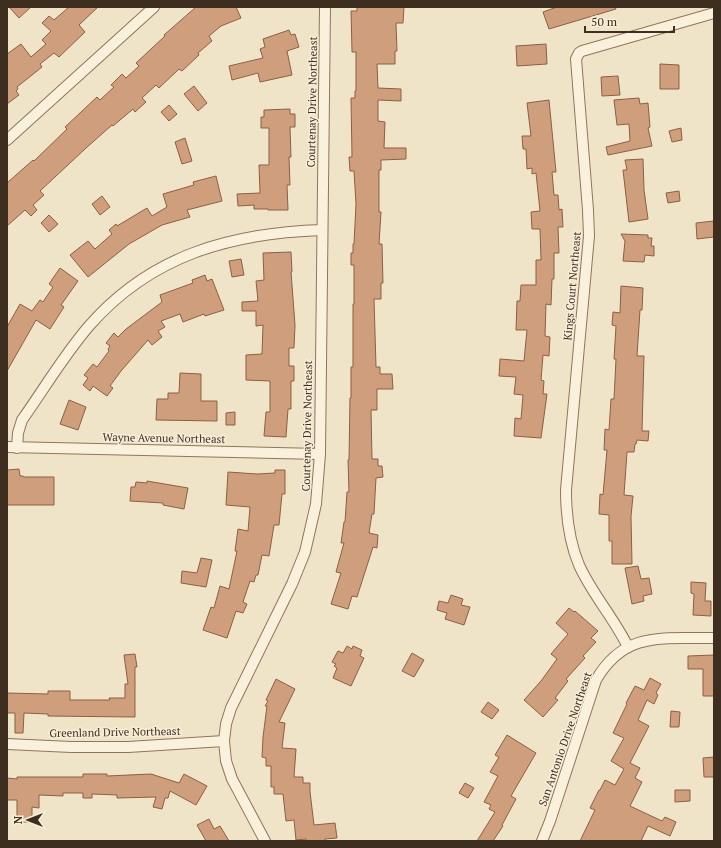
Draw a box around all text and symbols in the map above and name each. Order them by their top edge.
scale bar [585,8,674,34]
text: 50 m [591,14,618,29]
street label: Courtenay Drive Northeast [304,36,320,168]
street label: Kings Court Northeast [560,231,584,341]
street label: Courtenay Drive Northeast [299,360,315,492]
street label: Wayne Avenue Northeast [103,430,225,446]
street label: San Antonio Drive Northeast [535,670,595,808]
street label: Greenland Drive Northeast [49,724,181,740]
north arrow [8,800,48,840]
text: N [11,815,25,824]

